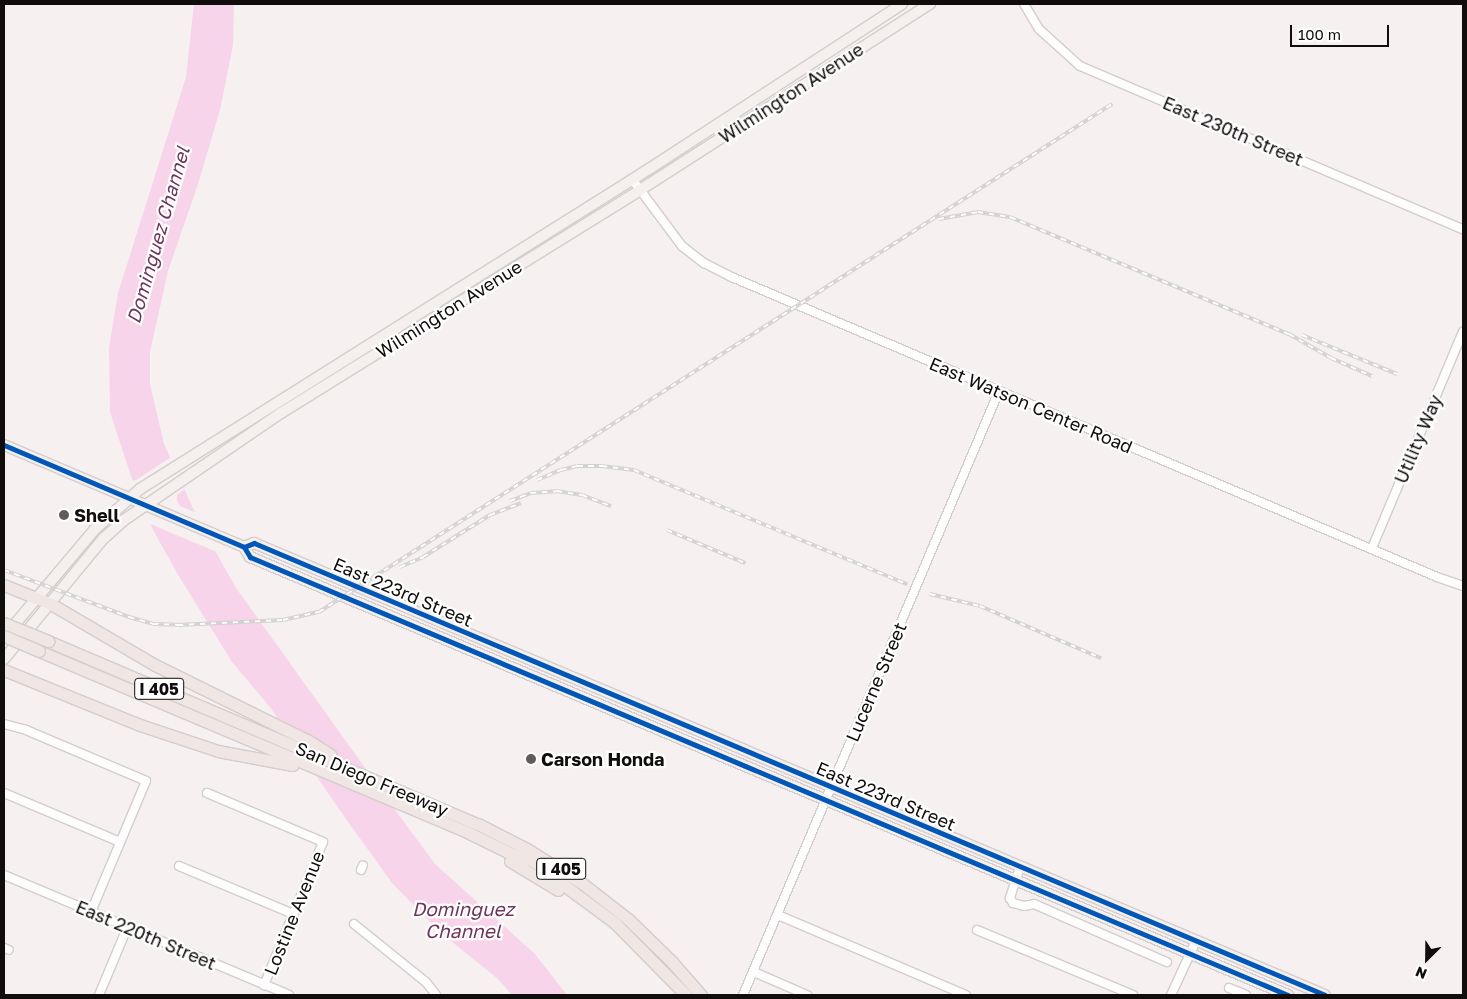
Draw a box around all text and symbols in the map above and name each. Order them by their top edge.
scale bar [1292,15,1391,47]
text: 100 m [1298,25,1341,43]
street label: Wilmington Avenue [715,38,867,148]
street label: East 230th Street [1160,92,1306,170]
water label: Dominguez Channel [122,144,194,326]
street label: Wilmington Avenue [372,255,526,363]
street label: East Watson Center Road [926,352,1136,458]
street label: Utility Way [1390,391,1446,487]
place label: Shell [74,504,120,526]
marker: Shell [58,509,70,521]
street label: East 223rd Street [330,553,476,631]
street label: Lucerne Street [841,619,911,745]
road number: I 405 [134,676,184,702]
street label: San Diego Freeway [292,737,452,821]
place label: Carson Honda [541,748,664,770]
marker: Carson Honda [525,753,537,765]
street label: East 223rd Street [813,757,959,835]
street label: Lostine Avenue [259,848,329,978]
road number: I 405 [536,856,586,882]
street label: East 220th Street [73,896,219,974]
water label: Dominguez Channel [412,898,514,942]
north arrow [1402,934,1452,984]
text: N [1413,963,1429,983]

